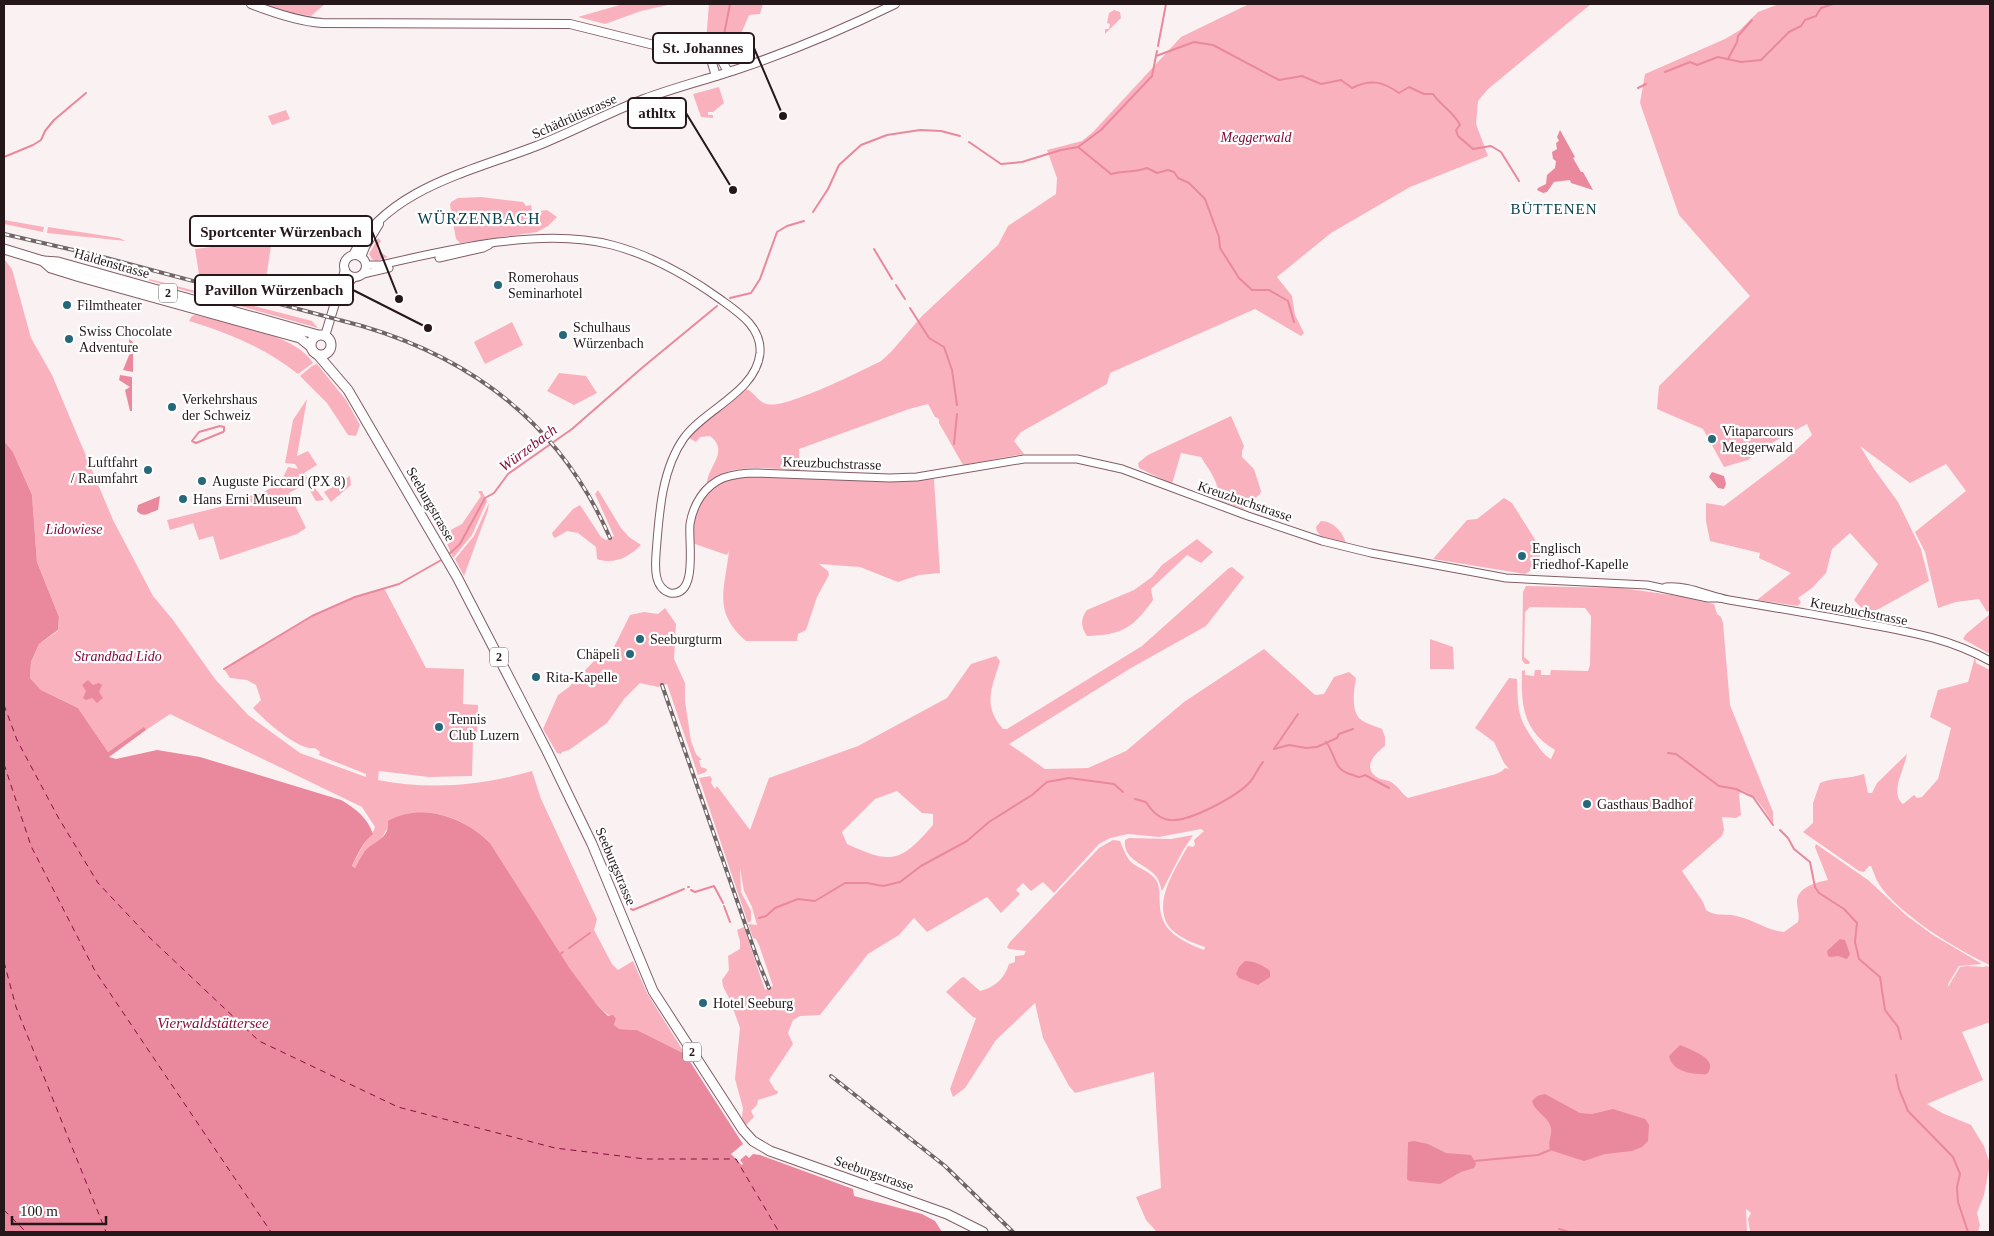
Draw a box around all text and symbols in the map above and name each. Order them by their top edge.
callout: St. Johannes [653,33,754,63]
text: St. Johannes [663,40,744,56]
street label: Schädrütistrasse [530,91,619,142]
callout: athltx [628,98,686,128]
text: athltx [638,105,676,121]
park label: Meggerwald [1220,130,1292,145]
district label: BÜTTENEN [1510,201,1598,217]
district label: WÜRZENBACH [418,210,540,227]
callout: Sportcenter Würzenbach [190,216,372,246]
text: Sportcenter Würzenbach [200,224,362,240]
street label: Haldenstrasse [72,246,151,281]
place label: Romerohaus Seminarhotel [508,270,583,301]
callout: Pavillon Würzenbach [195,275,353,305]
marker: Romerohaus Seminarhotel [492,279,504,291]
text: Pavillon Würzenbach [205,282,344,298]
road number: 2 [159,284,177,302]
place label: Filmtheater [77,298,142,313]
marker: Filmtheater [61,299,73,311]
place label: Schulhaus Würzenbach [573,320,644,351]
place label: Swiss Chocolate Adventure [79,324,172,355]
marker: Schulhaus Würzenbach [557,329,569,341]
marker: Swiss Chocolate Adventure [63,333,75,345]
place label: Verkehrshaus der Schweiz [182,392,257,423]
marker: Verkehrshaus der Schweiz [166,401,178,413]
water label: Würzebach [496,421,560,475]
place label: Vitaparcours Meggerwald [1722,424,1793,455]
marker: Vitaparcours Meggerwald [1706,433,1718,445]
street label: Kreuzbuchstrasse [782,454,882,473]
place label: Luftfahrt / Raumfahrt [71,455,138,486]
marker: Luftfahrt / Raumfahrt [142,464,154,476]
street label: Seeburgstrasse [403,465,458,544]
place label: Auguste Piccard (PX 8) [212,474,346,490]
marker: Auguste Piccard (PX 8) [196,475,208,487]
street label: Kreuzbuchstrasse [1196,478,1294,525]
place label: Hans Erni Museum [193,492,302,507]
marker: Hans Erni Museum [177,493,189,505]
park label: Lidowiese [45,522,102,537]
place label: Englisch Friedhof-Kapelle [1532,541,1628,572]
marker: Englisch Friedhof-Kapelle [1516,550,1528,562]
street label: Kreuzbuchstrasse [1809,595,1909,628]
place label: Seeburgturm [650,632,722,647]
marker: Seeburgturm [634,633,646,645]
place label: Chäpeli [576,647,620,662]
road number: 2 [490,648,508,666]
marker: Chäpeli [624,648,636,660]
park label: Strandbad Lido [74,649,162,664]
place label: Rita-Kapelle [546,670,618,685]
marker: Rita-Kapelle [530,671,542,683]
place label: Tennis Club Luzern [449,712,519,743]
marker: Tennis Club Luzern [433,721,445,733]
place label: Gasthaus Badhof [1597,797,1693,812]
marker: Gasthaus Badhof [1581,798,1593,810]
street label: Seeburgstrasse [592,825,639,907]
place label: Hotel Seeburg [713,996,793,1011]
marker: Hotel Seeburg [697,997,709,1009]
water label: Vierwaldstättersee [157,1015,269,1031]
road number: 2 [683,1042,701,1062]
street label: Seeburgstrasse [832,1153,915,1194]
scale bar [12,1194,106,1226]
text: 100 m [20,1203,58,1219]

